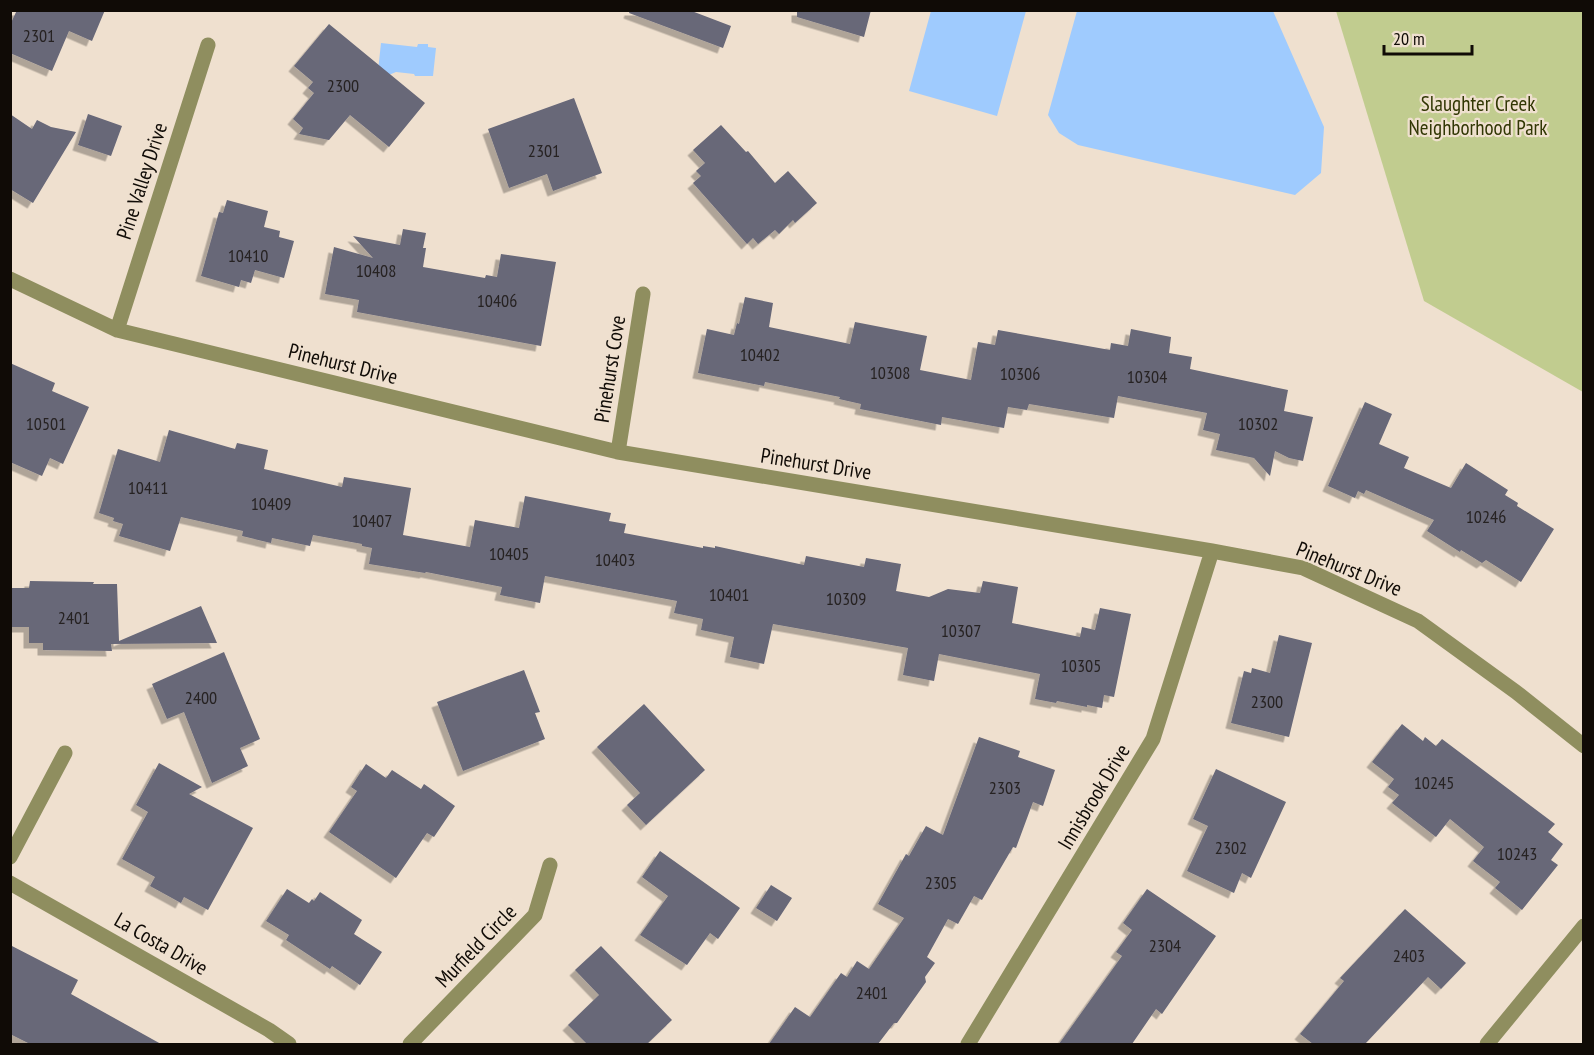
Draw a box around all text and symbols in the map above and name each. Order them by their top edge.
scale bar [1384,18,1472,56]
house number: 2301 [23,24,55,47]
text: 20 m [1393,27,1425,50]
house number: 2300 [327,74,359,97]
park label: Slaughter Creek Neighborhood Park [1409,90,1547,141]
street label: Pine Valley Drive [110,119,173,243]
house number: 2301 [528,139,560,162]
house number: 10410 [228,244,268,267]
house number: 10408 [356,259,396,282]
house number: 10406 [477,289,517,312]
street label: Pinehurst Cove [588,313,631,424]
street label: Pinehurst Drive [286,337,400,390]
house number: 10402 [740,343,780,366]
house number: 10308 [870,361,910,384]
house number: 10306 [1000,362,1040,385]
house number: 10304 [1127,365,1167,388]
house number: 10501 [26,412,66,435]
house number: 10302 [1238,412,1278,435]
street label: Pinehurst Drive [759,441,873,486]
house number: 10411 [128,476,168,499]
house number: 10409 [251,492,291,515]
house number: 10246 [1466,505,1506,528]
house number: 10407 [352,509,392,532]
street label: Pinehurst Drive [1292,535,1406,602]
house number: 10405 [489,542,529,565]
house number: 10403 [595,548,635,571]
house number: 10401 [709,583,749,606]
house number: 10309 [826,587,866,610]
house number: 2401 [58,606,90,629]
house number: 10307 [941,619,981,642]
house number: 10305 [1061,654,1101,677]
house number: 2400 [185,686,217,709]
house number: 2300 [1251,690,1283,713]
street label: Innisbrook Drive [1052,739,1136,854]
house number: 10245 [1414,771,1454,794]
house number: 2303 [989,776,1021,799]
house number: 2302 [1215,836,1247,859]
house number: 10243 [1497,842,1537,865]
house number: 2305 [925,871,957,894]
street label: Murfield Circle [429,898,522,993]
street label: La Costa Drive [110,906,213,981]
house number: 2304 [1149,934,1181,957]
house number: 2403 [1393,944,1425,967]
house number: 2401 [856,981,888,1004]

